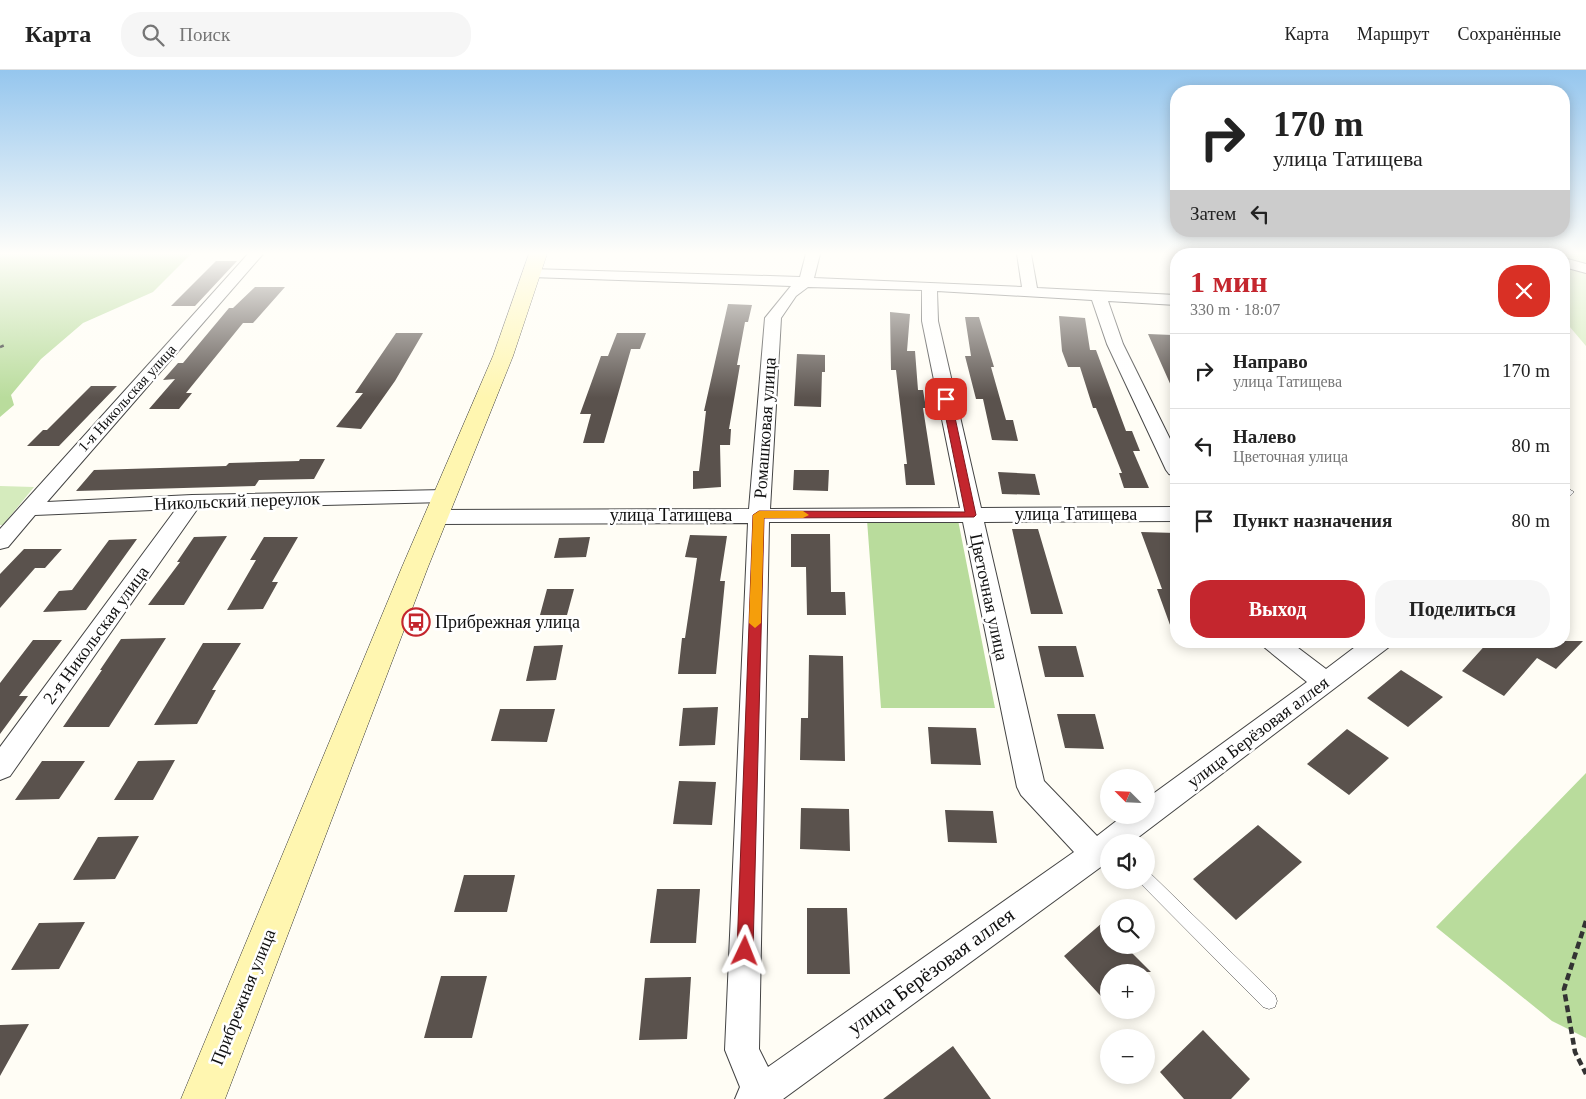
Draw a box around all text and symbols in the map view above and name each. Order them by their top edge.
search box [121,12,471,57]
text: Карта [25,21,91,47]
icon: search [139,21,167,49]
text: Поиск [179,24,230,45]
text: Карта [1284,24,1329,44]
text: Маршрут [1357,24,1429,44]
text: Сохранённые [1457,24,1561,44]
icon: right [1190,105,1255,170]
text: 170 m [1273,105,1363,144]
text: улица Татищева [1273,146,1423,171]
icon: left [1246,200,1274,228]
text: Затем [1190,203,1236,224]
text: 1 мин [1190,265,1268,298]
button: close [1498,265,1550,317]
text: 330 m · 18:07 [1190,301,1280,318]
street label: 1-я Никольская улица [75,341,179,455]
text: Направо [1233,351,1308,372]
street label: Ромашковая улица [750,357,780,499]
icon: right [1190,357,1218,385]
text: 170 m [1502,360,1550,381]
text: улица Татищева [1233,373,1342,390]
pin [925,378,967,420]
icon: arrive [932,385,960,413]
text: Налево [1233,426,1296,447]
icon: left [1190,432,1218,460]
text: 80 m [1511,435,1550,456]
text: Цветочная улица [1233,448,1348,465]
street label: Никольский переулок [154,488,321,514]
street label: улица Татищева [1015,504,1137,524]
street label: улица Татищева [610,505,732,525]
icon: arrive [1190,507,1218,535]
text: Пункт назначения [1233,510,1392,531]
text: 80 m [1511,510,1550,531]
street label: Цветочная улица [966,532,1012,662]
street label: 2-я Никольская улица [39,562,153,708]
button: Выход [1190,580,1365,638]
button: Поделиться [1375,580,1550,638]
bus stop icon: Прибрежная улица [401,607,431,637]
place label: Прибрежная улица [435,612,580,632]
street label: улица Берёзовая аллея [1183,672,1333,792]
north arrow [1100,769,1155,824]
map controls [1100,769,1155,1084]
button: sound [1100,834,1155,889]
button: search [1100,899,1155,954]
street label: улица Берёзовая аллея [843,902,1019,1040]
position arrow [718,924,770,976]
street label: Прибрежная улица [207,926,279,1068]
button: + [1100,964,1155,1019]
button: − [1100,1029,1155,1084]

